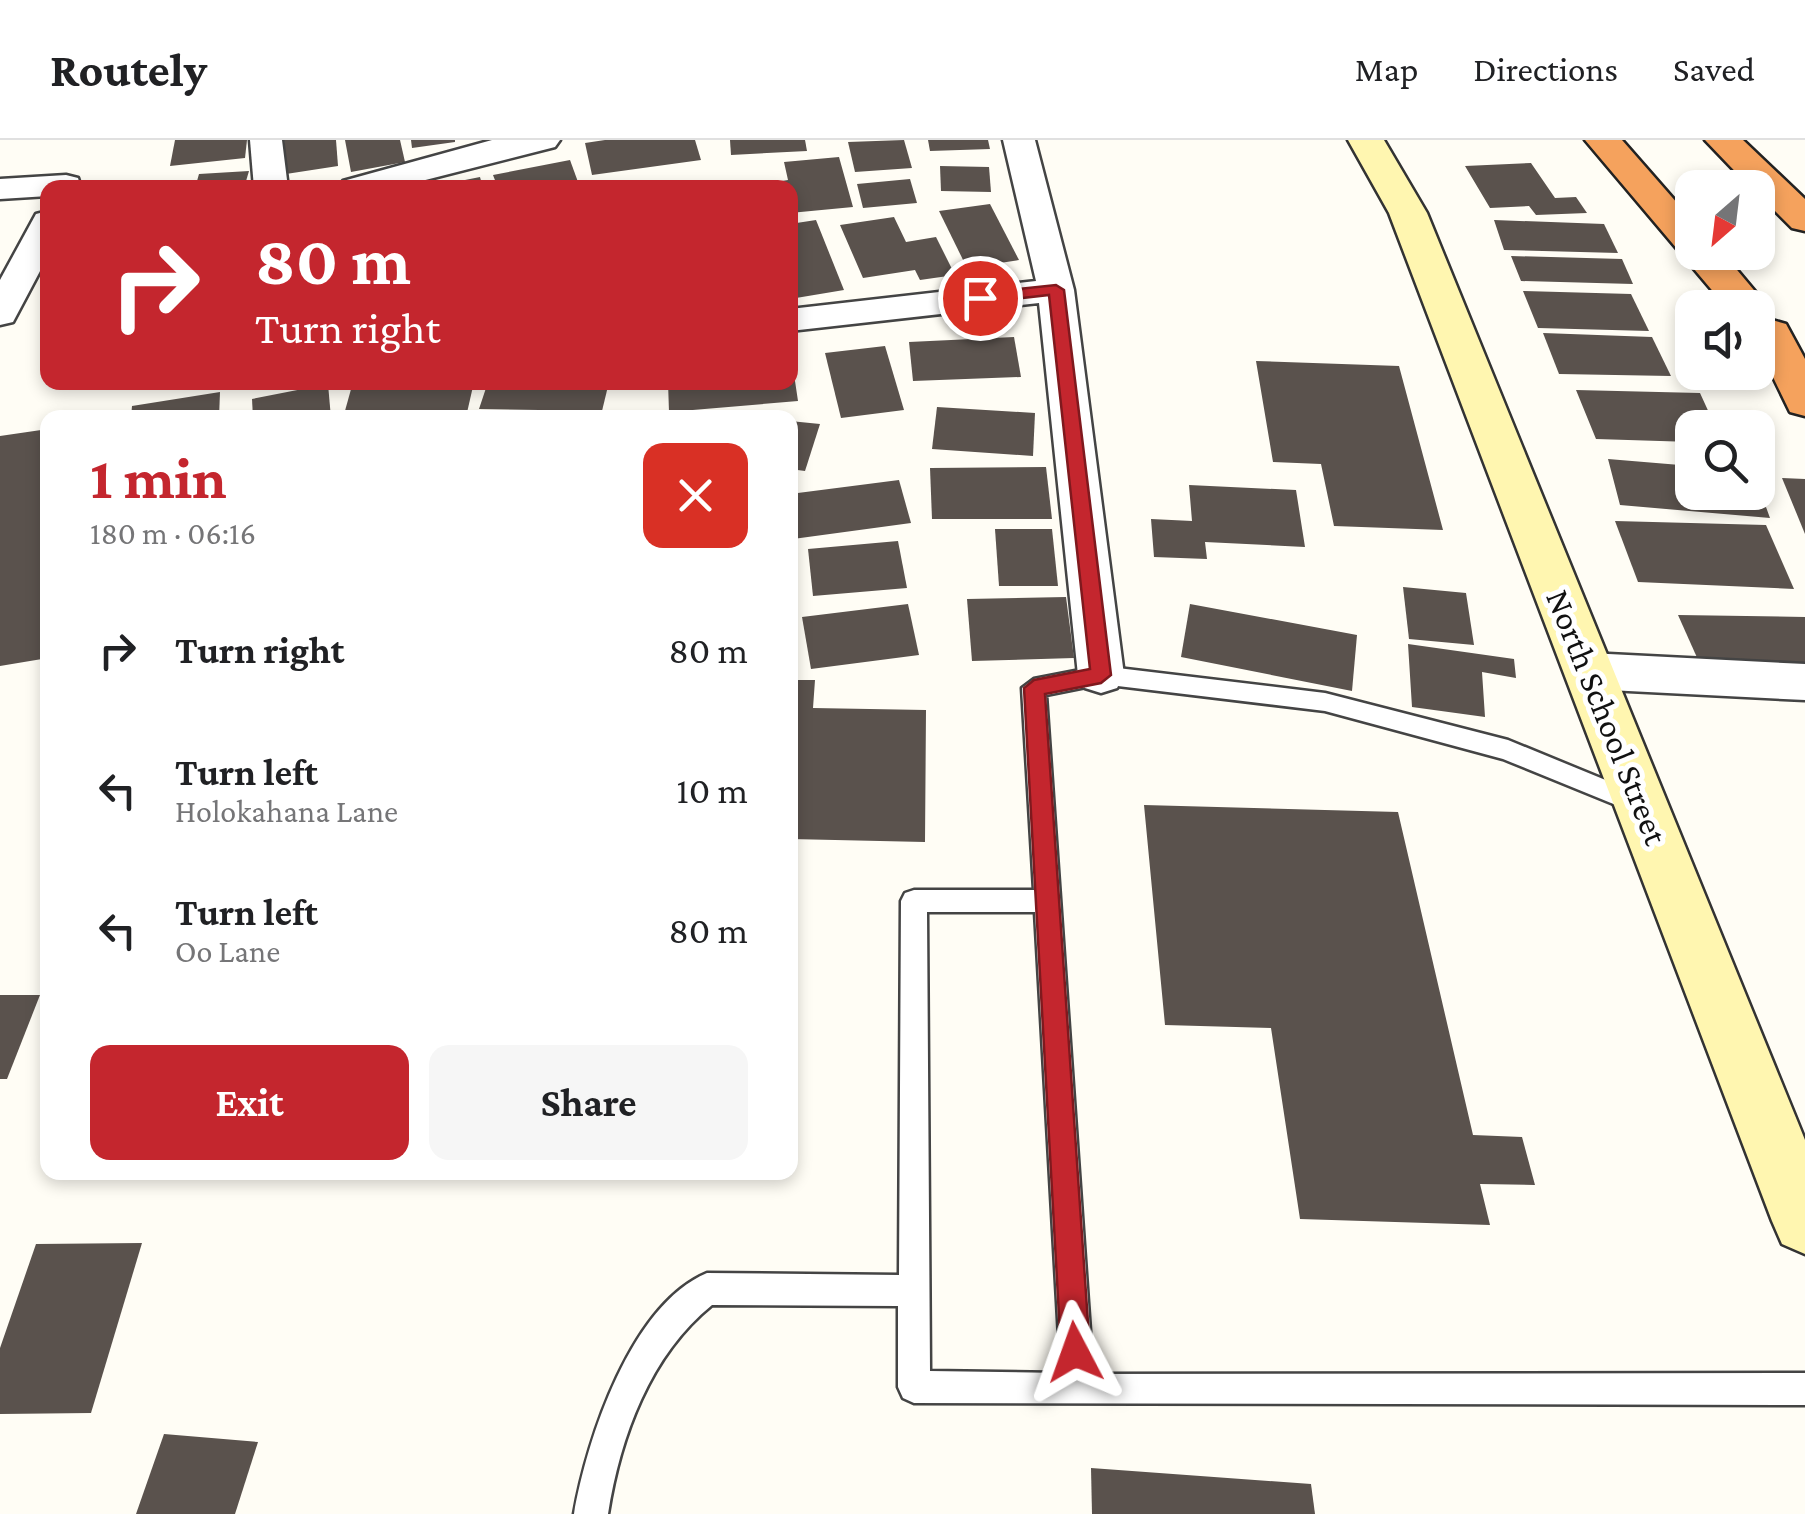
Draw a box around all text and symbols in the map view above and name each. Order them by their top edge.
text: Routely [50,43,207,96]
text: Map [1355,50,1418,89]
text: Directions [1473,50,1618,89]
text: Saved [1673,50,1755,89]
north arrow [1675,170,1775,270]
map controls [1675,170,1775,510]
icon: right [90,220,220,350]
text: 80 m [255,221,411,299]
pin [938,256,1023,341]
icon: arrive [953,271,1008,326]
button: sound [1675,290,1775,390]
text: Turn right [255,303,440,353]
button: search [1675,410,1775,510]
button: close [643,443,748,548]
text: 1 min [90,444,227,511]
text: 180 m · 06:16 [90,515,256,551]
street label: North School Street [1538,584,1676,851]
icon: right [90,623,145,678]
text: Turn right [175,629,344,671]
text: 80 m [668,629,748,671]
text: Turn left [175,751,318,793]
icon: left [90,763,145,818]
text: 10 m [676,769,748,811]
text: Holokahana Lane [175,793,398,829]
text: Turn left [175,891,318,933]
icon: left [90,903,145,958]
text: 80 m [668,909,748,951]
text: Oo Lane [175,933,280,969]
button: Exit [90,1045,409,1160]
button: Share [429,1045,748,1160]
position arrow [1023,1300,1127,1404]

